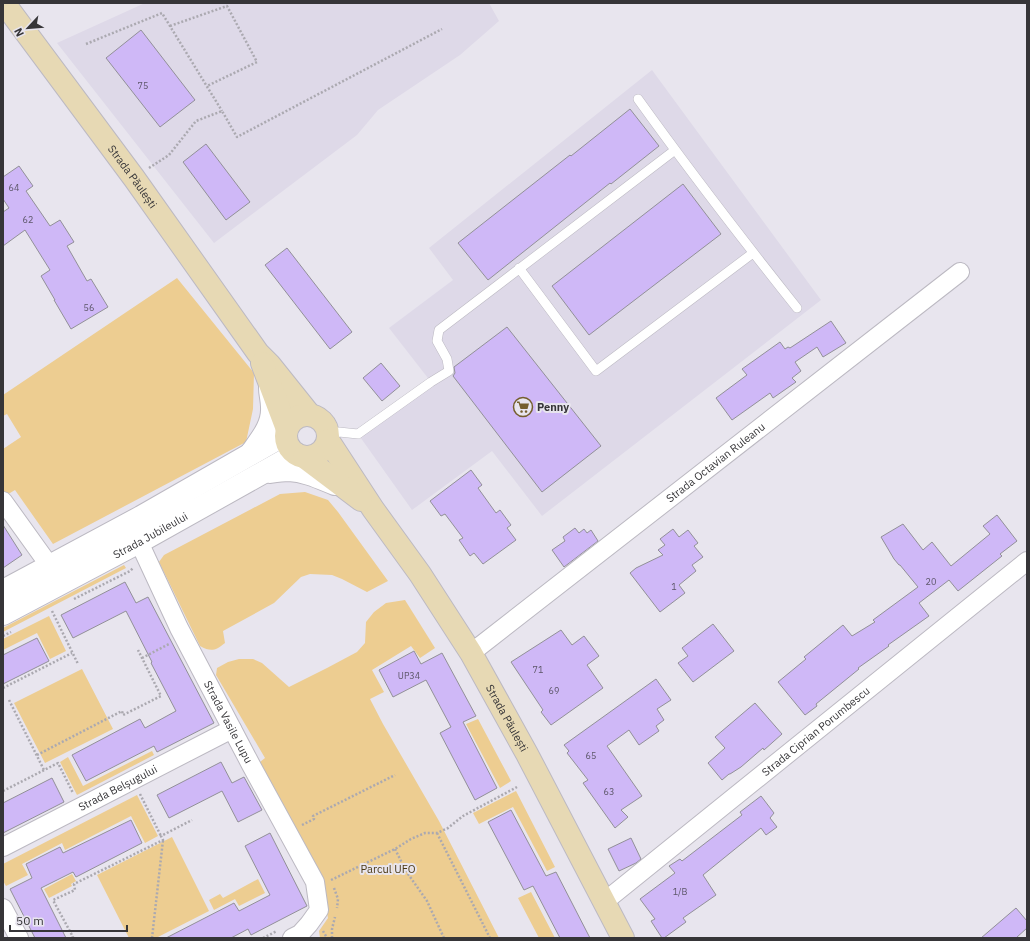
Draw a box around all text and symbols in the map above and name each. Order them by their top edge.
north arrow [8,8,48,48]
text: N [11,26,27,39]
house number: 75 [138,80,148,91]
street label: Strada Păulești [105,142,160,211]
house number: 64 [9,182,19,193]
house number: 62 [23,214,33,225]
house number: 56 [84,302,94,313]
supermarket icon: Penny [512,396,534,418]
place label: Penny [537,400,569,414]
street label: Strada Octavian Ruleanu [663,420,768,505]
street label: Strada Jubileului [110,509,190,562]
house number: 20 [926,576,936,587]
house number: 1 [671,581,677,592]
house number: 71 [533,664,543,675]
house number: UP34 [398,670,420,681]
street label: Strada Vasile Lupu [201,678,256,766]
street label: Strada Păulești [483,682,531,754]
street label: Strada Ciprian Porumbescu [759,684,873,779]
house number: 69 [549,685,559,696]
house number: 65 [586,750,596,761]
street label: Strada Belșugului [76,762,159,814]
house number: 63 [604,786,614,797]
park label: Parcul UFO [361,862,416,876]
house number: 1/B [673,886,687,897]
scale bar [10,907,127,933]
text: 50 m [16,913,44,928]

